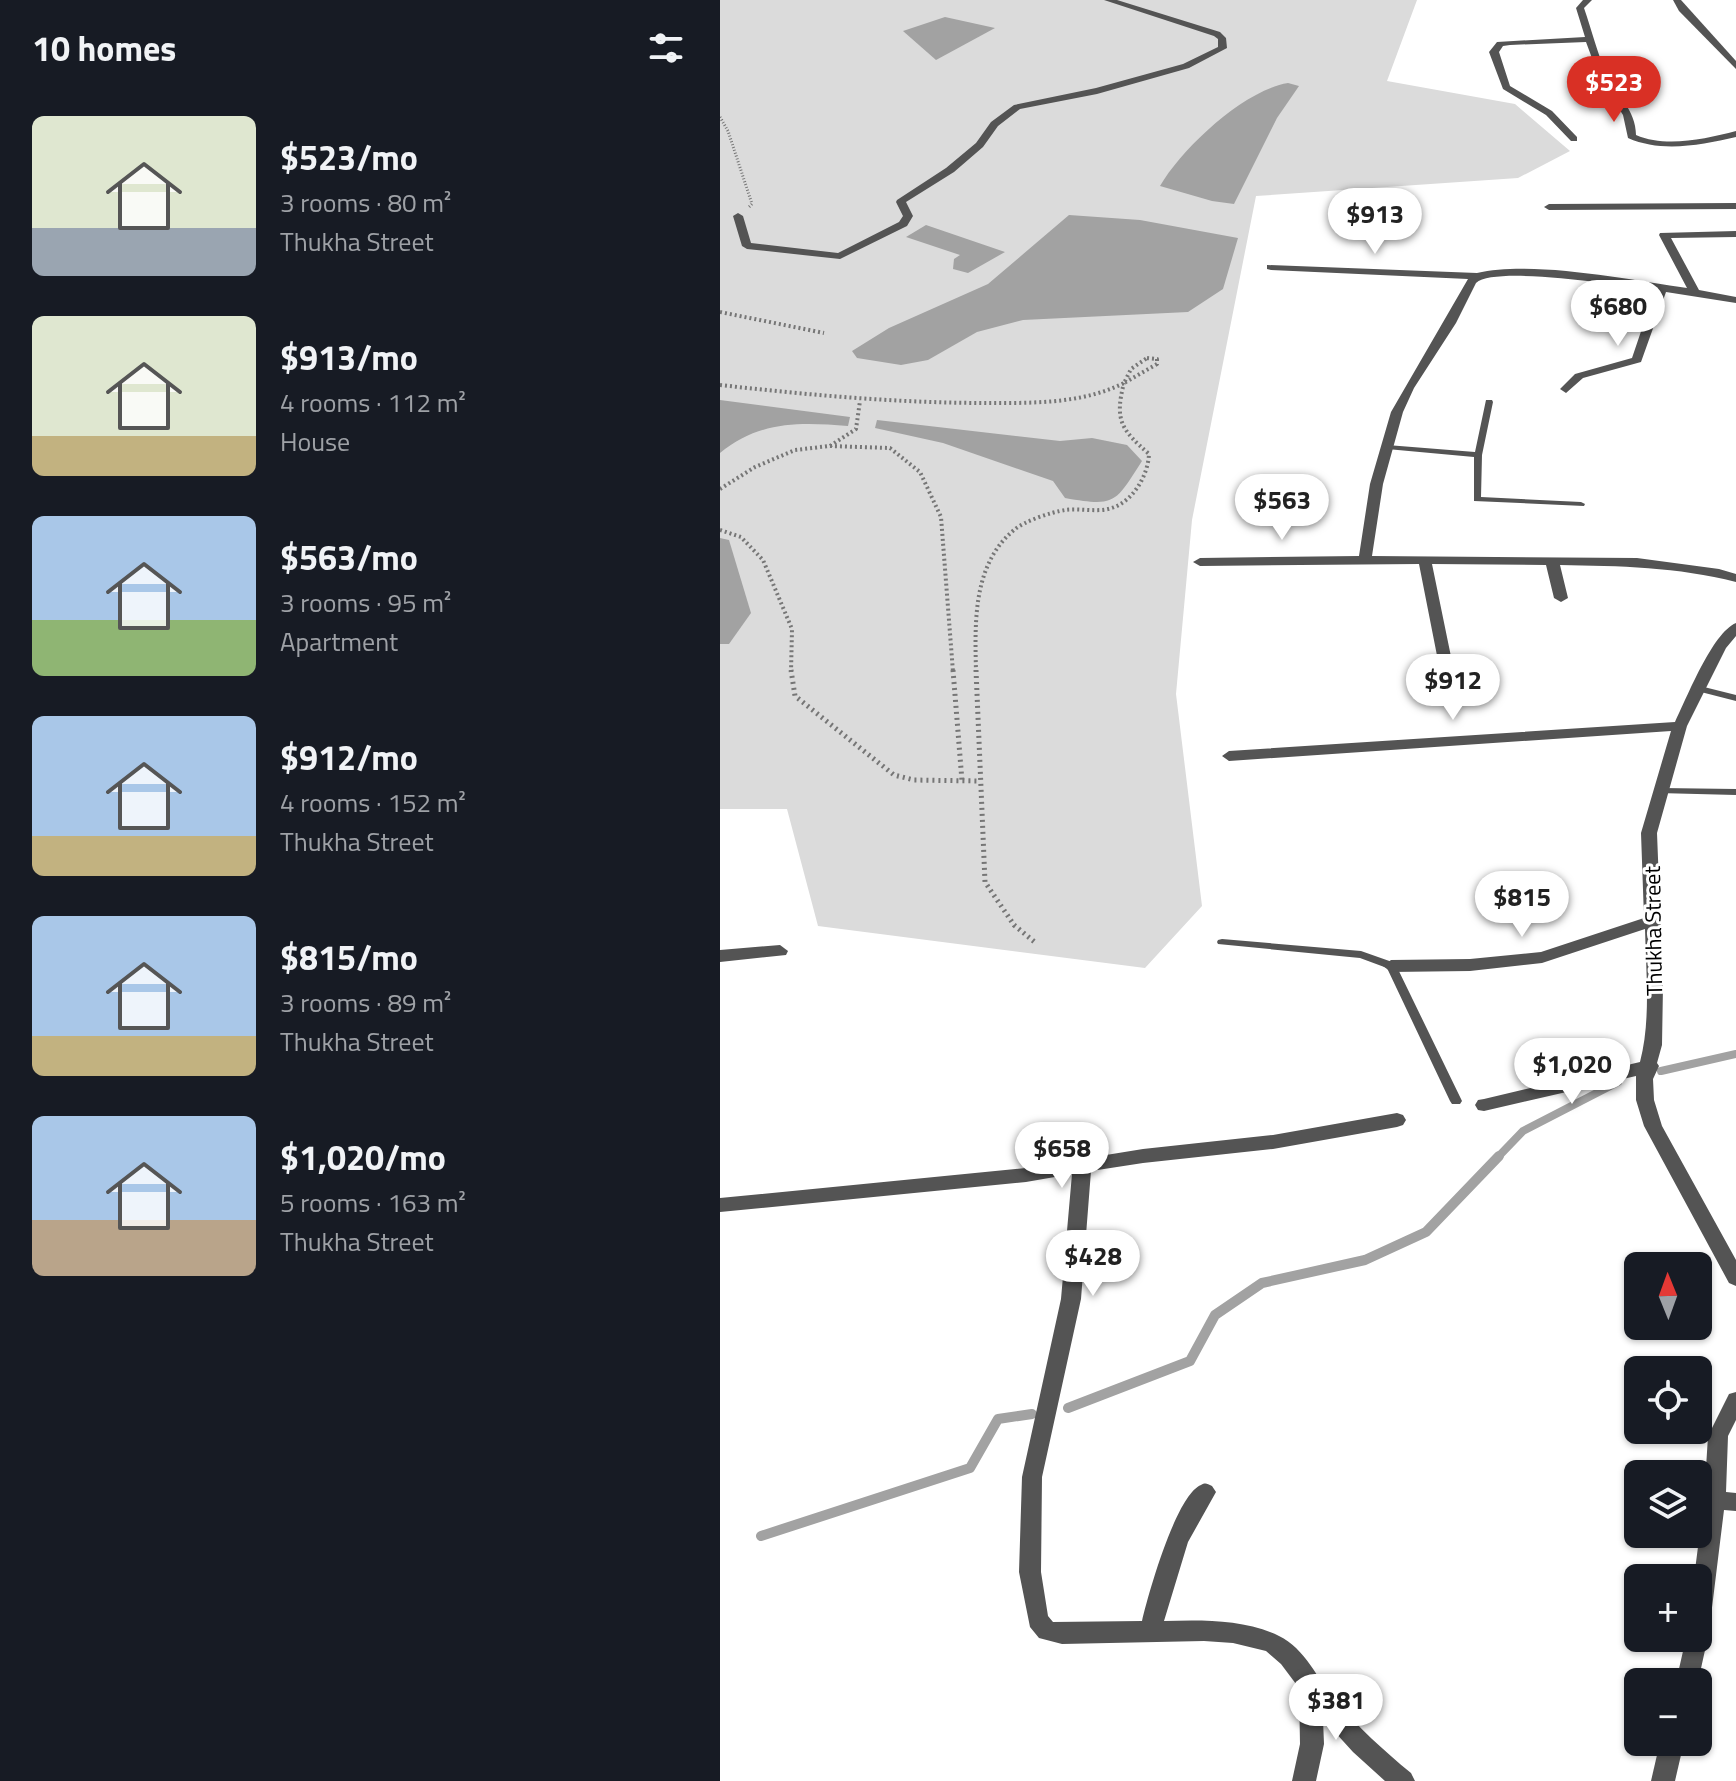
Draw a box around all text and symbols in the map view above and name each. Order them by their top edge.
text: 10 homes [32,22,176,74]
icon: filters [644,26,688,70]
pin: $523 [1567,56,1661,124]
text: $523 [1585,62,1643,101]
text: $523/mo [280,131,418,183]
icon: home [96,148,192,244]
text: 3 rooms · 80 m² [280,183,451,222]
pin: $913 [1328,188,1422,256]
text: $913 [1346,194,1404,233]
text: Thukha Street [280,222,434,261]
pin: $680 [1571,280,1665,348]
text: $680 [1589,286,1647,325]
text: $913/mo [280,331,418,383]
icon: home [96,348,192,444]
text: 4 rooms · 112 m² [280,383,466,422]
text: House [280,422,350,461]
pin: $563 [1235,474,1329,542]
text: $563 [1253,480,1311,519]
text: $563/mo [280,531,418,583]
icon: home [96,548,192,644]
text: 3 rooms · 95 m² [280,583,451,622]
text: Apartment [280,622,398,661]
pin: $912 [1406,654,1500,722]
text: $912 [1424,660,1482,699]
text: $912/mo [280,731,418,783]
icon: home [96,748,192,844]
text: 4 rooms · 152 m² [280,783,466,822]
text: Thukha Street [280,822,434,861]
street label: Thukha Street [1635,865,1671,996]
pin: $815 [1475,871,1569,939]
text: $815 [1493,877,1551,916]
text: $815/mo [280,931,418,983]
icon: home [96,948,192,1044]
text: 3 rooms · 89 m² [280,983,451,1022]
text: Thukha Street [280,1022,434,1061]
pin: $1,020 [1507,1038,1637,1106]
text: $1,020 [1532,1044,1612,1083]
pin: $658 [1015,1122,1109,1190]
text: $658 [1033,1128,1091,1167]
text: $1,020/mo [280,1131,446,1183]
icon: home [96,1148,192,1244]
text: 5 rooms · 163 m² [280,1183,466,1222]
text: Thukha Street [280,1222,434,1261]
pin: $428 [1046,1230,1140,1298]
text: $428 [1064,1236,1122,1275]
north arrow [1624,1252,1712,1340]
map controls [1624,1252,1712,1756]
button: locate [1624,1356,1712,1444]
button: layers [1624,1460,1712,1548]
button: + [1624,1564,1712,1652]
button: − [1624,1668,1712,1756]
pin: $381 [1289,1674,1383,1742]
text: $381 [1307,1680,1365,1719]

